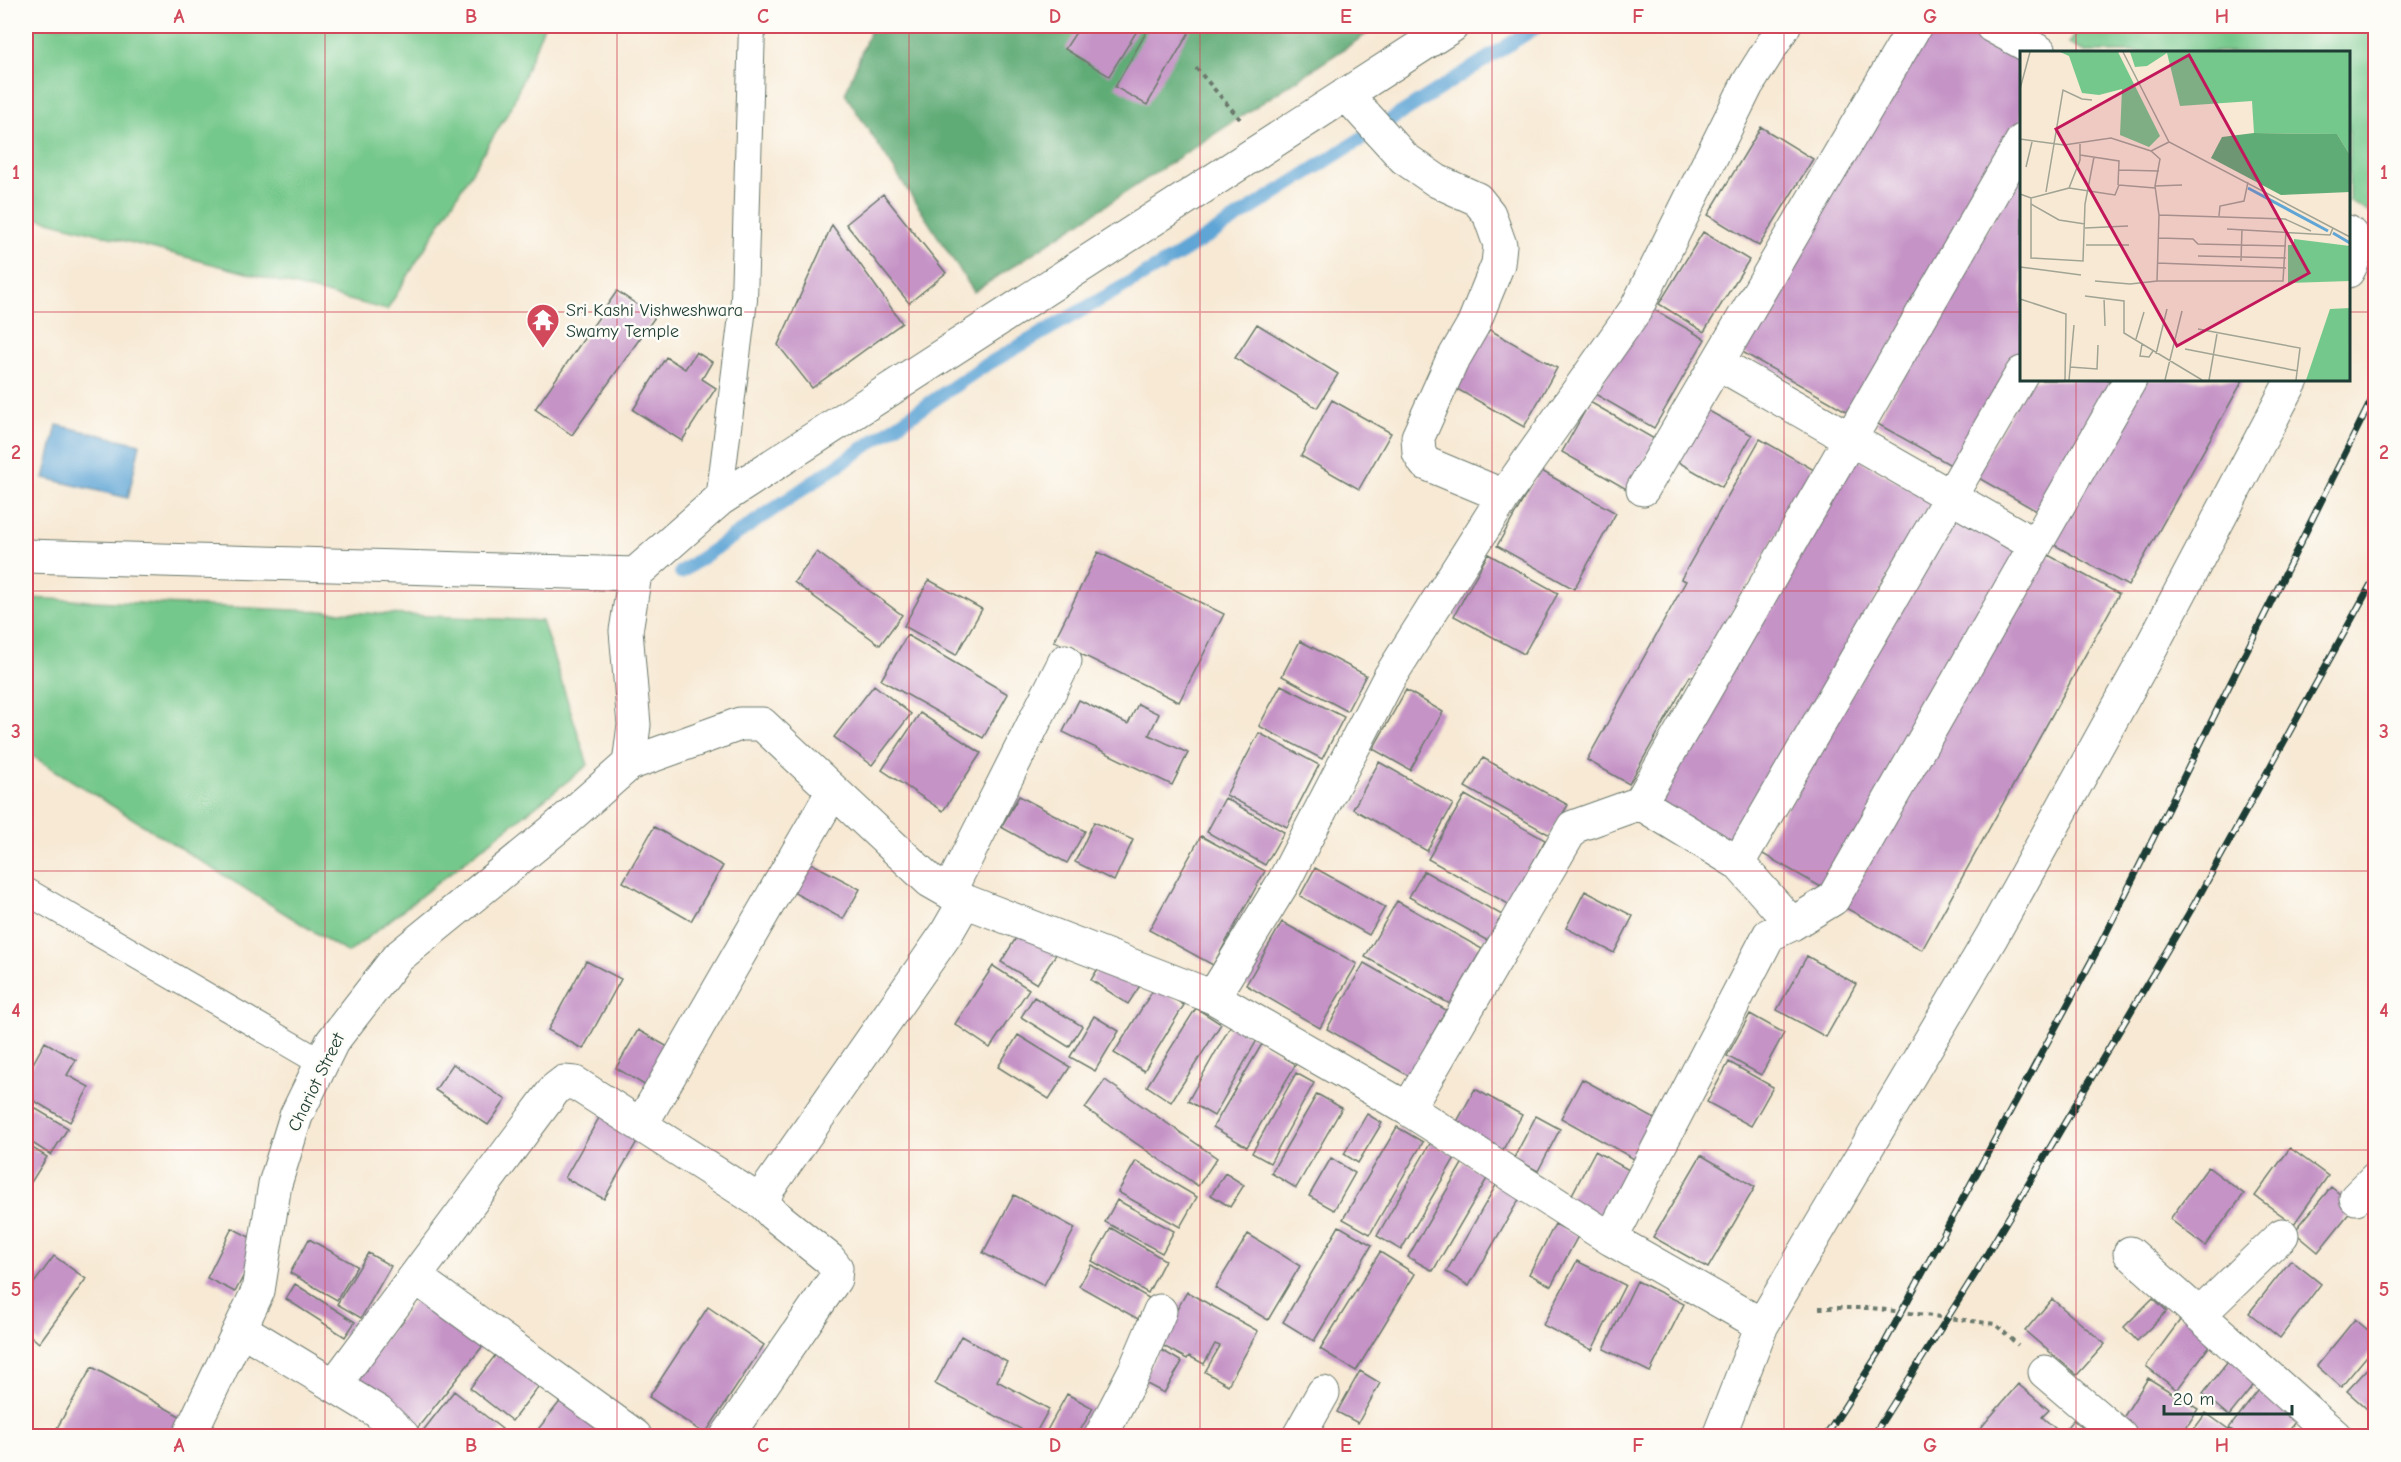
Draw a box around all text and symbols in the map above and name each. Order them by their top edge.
text: A [173,5,185,28]
text: B [465,5,477,28]
text: C [757,5,769,28]
text: D [1049,5,1061,28]
text: E [1340,5,1352,28]
text: F [1632,5,1644,28]
text: G [1923,5,1937,28]
text: H [2215,5,2229,28]
inset map [2020,51,2350,381]
text: 1 [12,161,20,184]
text: 1 [2380,161,2388,184]
place label: Sri Kashi Vishweshwara Swamy Temple [566,300,743,342]
temple icon: Sri Kashi Vishweshwara Swamy Temple [525,302,561,349]
text: 2 [11,441,21,464]
text: 2 [2379,441,2389,464]
text: 3 [11,720,21,743]
text: 3 [2379,720,2389,743]
text: 4 [11,999,21,1022]
text: 4 [2379,999,2389,1022]
street label: Chariot Street [284,1029,350,1135]
text: 5 [11,1278,21,1301]
text: 5 [2379,1278,2389,1301]
scale bar [2164,1378,2292,1416]
text: 20 m [2173,1389,2214,1410]
text: A [173,1434,185,1457]
text: B [465,1434,477,1457]
text: C [757,1434,769,1457]
text: D [1049,1434,1061,1457]
text: E [1340,1434,1352,1457]
text: F [1632,1434,1644,1457]
text: G [1923,1434,1937,1457]
text: H [2215,1434,2229,1457]

